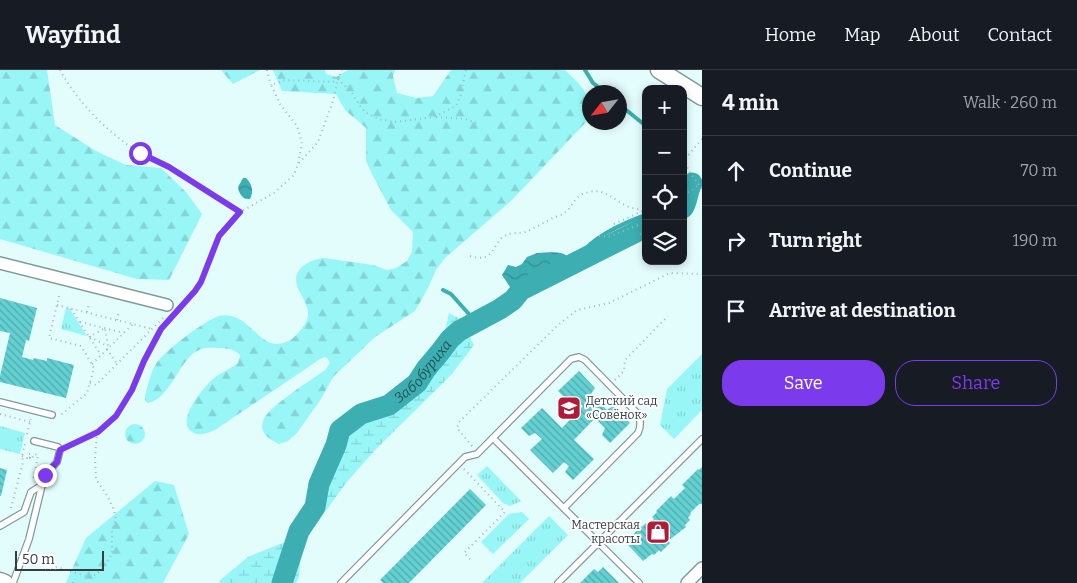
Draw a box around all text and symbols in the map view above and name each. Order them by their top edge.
text: Wayfind [25,21,121,49]
text: Home [765,24,816,46]
text: Map [844,24,880,46]
text: About [908,24,959,46]
text: Contact [987,24,1052,46]
north arrow [582,85,627,130]
map controls [642,85,687,265]
button: + [642,85,687,130]
text: 4 min [722,90,779,116]
text: Walk · 260 m [963,93,1057,112]
button: − [642,130,687,175]
route start [129,142,152,165]
icon: ahead [722,157,750,185]
text: Continue [769,159,852,182]
text: 70 m [1021,161,1057,180]
button: locate [642,175,687,220]
button: layers [642,220,687,265]
icon: right [722,227,750,255]
text: Turn right [769,229,862,252]
text: 190 m [1012,231,1057,250]
icon: arrive [722,297,750,325]
text: Arrive at destination [769,299,956,322]
water label: Забобуриха [391,336,455,406]
button: Save [722,360,885,406]
button: Share [895,360,1057,406]
place label: Детский сад «Совёнок» [586,394,657,422]
school or university icon: Детский сад «Совёнок» [556,395,582,421]
route end [34,464,57,487]
place label: Мастерская красоты [571,518,640,546]
shop icon: Мастерская красоты [645,519,671,545]
scale bar [15,548,104,571]
text: 50 m [22,551,55,568]

